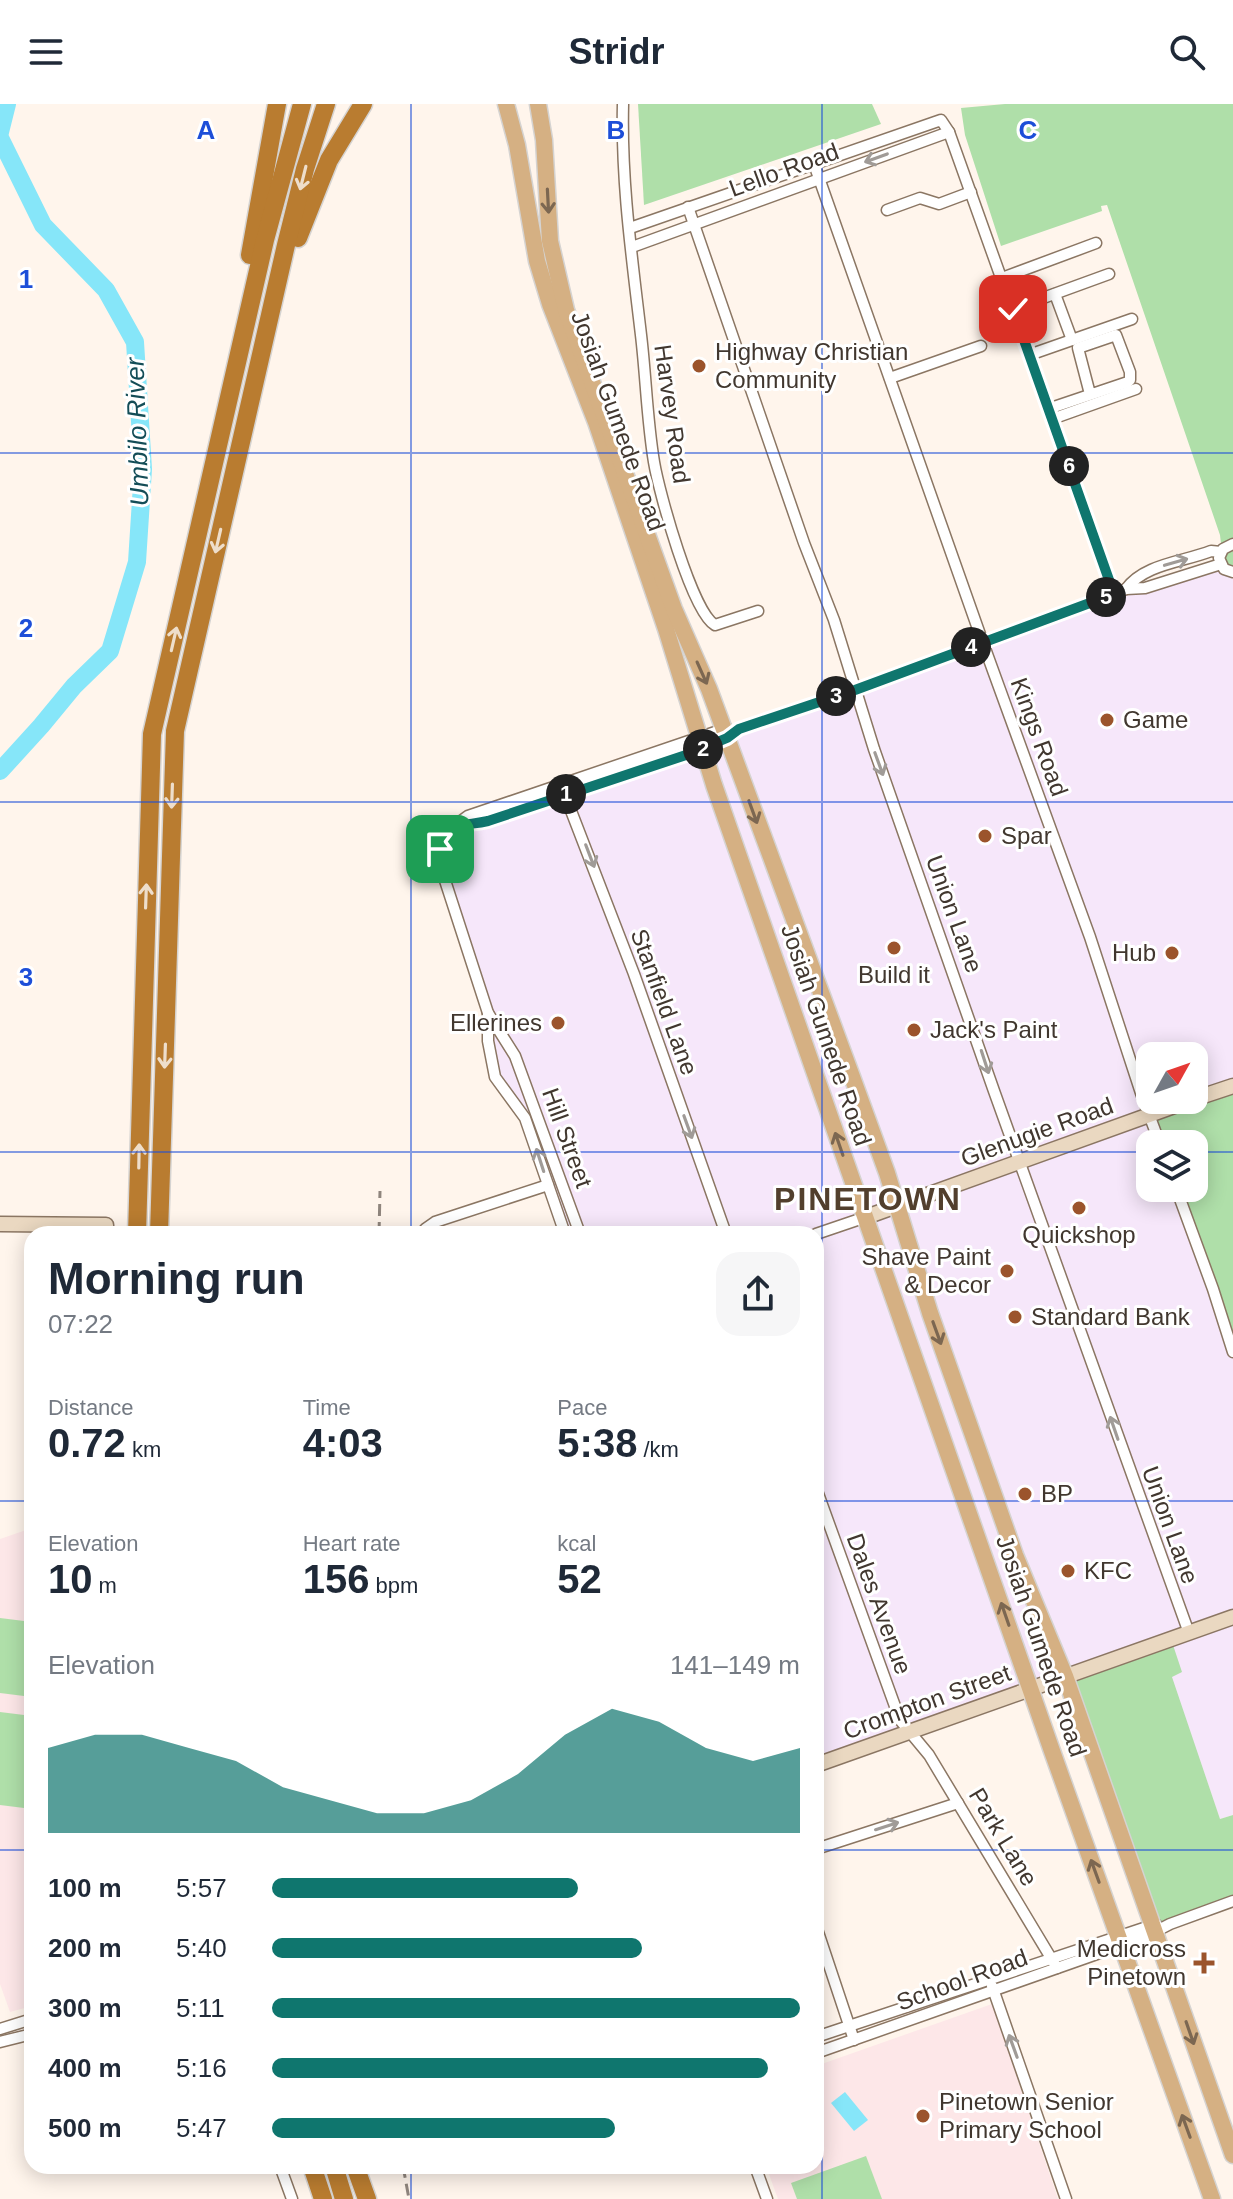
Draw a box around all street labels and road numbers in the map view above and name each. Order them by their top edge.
street label: Lello Road [725,137,842,202]
street label: Josiah Gumede Road [566,307,671,535]
street label: Harvey Road [649,343,696,485]
street label: Kings Road [1006,674,1073,800]
street label: Union Lane [921,852,988,976]
street label: Josiah Gumede Road [776,921,877,1149]
street label: Stanfield Lane [626,925,703,1079]
street label: Hill Street [537,1084,598,1192]
street label: Glenugie Road [957,1091,1117,1172]
street label: Union Lane [1137,1463,1204,1587]
street label: Dales Avenue [842,1530,917,1678]
street label: Josiah Gumede Road [991,1532,1092,1760]
street label: Crompton Street [839,1659,1014,1744]
street label: Park Lane [964,1783,1043,1891]
street label: School Road [893,1943,1031,2016]

